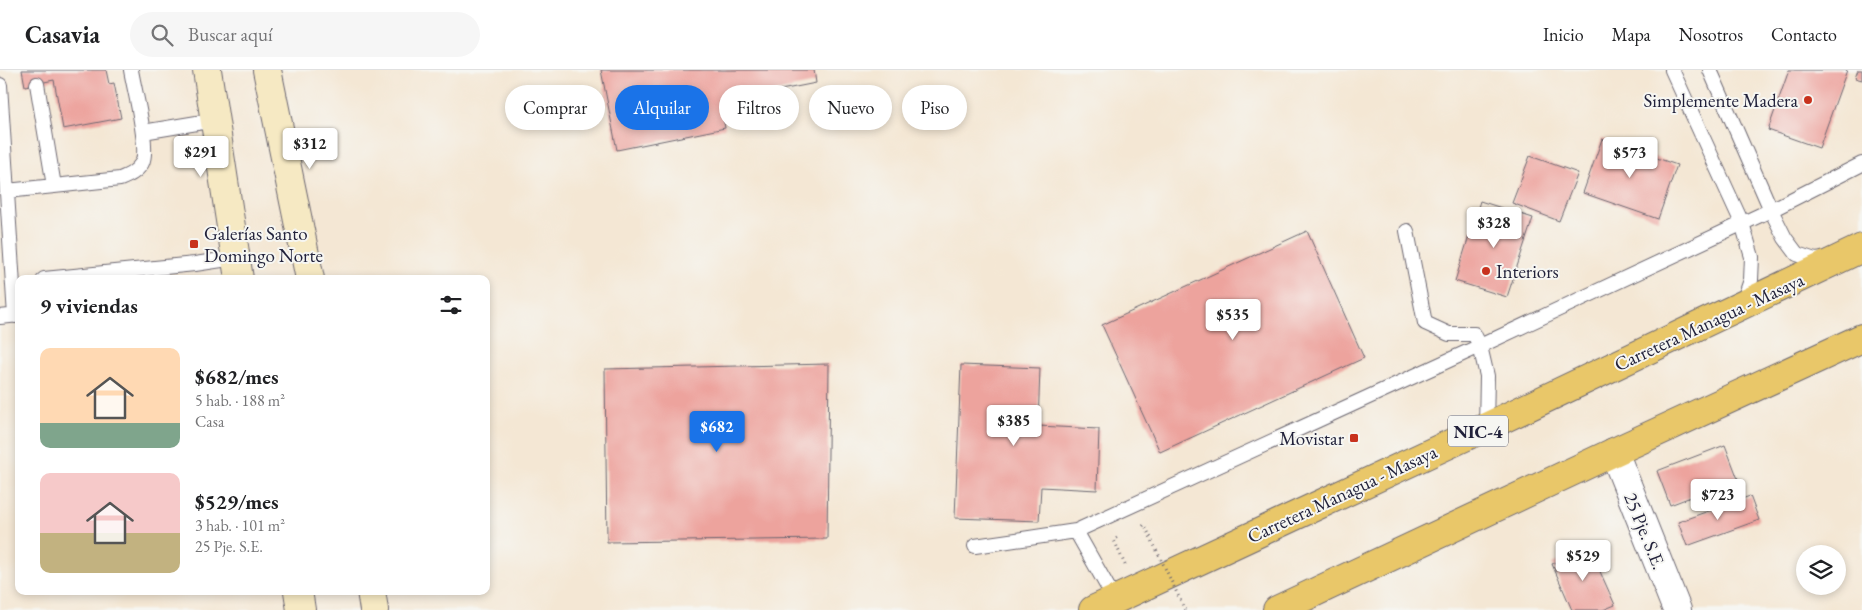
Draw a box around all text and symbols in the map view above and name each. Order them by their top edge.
search box [130,12,480,57]
text: Casavia [25,19,100,50]
icon: search [148,21,176,49]
text: Buscar aquí [188,22,273,47]
text: Inicio [1543,23,1584,46]
text: Mapa [1612,23,1651,46]
text: Nosotros [1679,23,1743,46]
text: Contacto [1771,23,1837,46]
chip: Comprar [505,85,605,130]
chip: Alquilar [615,85,709,130]
chip: Filtros [719,85,799,130]
chip: Nuevo [809,85,892,130]
chip: Piso [902,85,967,130]
place label: Simplemente Madera [1644,88,1798,113]
marker: Simplemente Madera [1802,94,1814,106]
pin: $312 [280,128,340,170]
text: $312 [294,133,326,154]
pin: $291 [171,136,231,178]
pin: $573 [1600,136,1660,179]
text: $291 [185,141,217,162]
text: $573 [1614,142,1646,163]
pin: $328 [1464,206,1524,249]
text: $328 [1478,212,1510,233]
place label: Galerías Santo Domingo Norte [204,221,323,268]
marker: Galerías Santo Domingo Norte [188,238,200,250]
place label: Interiors [1496,259,1559,284]
marker: Interiors [1480,265,1492,277]
street label: Carretera Managua - Masaya [1610,267,1808,377]
icon: filters [437,291,465,319]
text: 9 viviendas [40,292,138,319]
pin: $535 [1203,298,1263,341]
text: $535 [1217,304,1249,325]
text: $682/mes [195,363,279,390]
icon: home [80,368,140,428]
text: 5 hab. · 188 m² [195,390,285,411]
pin: $385 [984,404,1044,447]
pin: $682 [687,410,747,453]
text: $385 [998,410,1030,431]
text: Casa [195,411,224,432]
text: $682 [701,416,733,437]
road number: NIC-4 [1448,416,1508,446]
place label: Movistar [1279,426,1345,451]
marker: Movistar [1348,432,1360,444]
street label: Carretera Managua - Masaya [1243,439,1441,549]
pin: $723 [1688,478,1748,521]
text: $723 [1702,484,1734,505]
text: $529/mes [195,488,279,515]
street label: 25 Pje. S.E. [1618,489,1672,573]
icon: home [80,493,140,553]
text: 3 hab. · 101 m² [195,515,285,536]
text: 25 Pje. S.E. [195,536,263,557]
pin: $529 [1553,540,1613,582]
text: $529 [1567,545,1599,566]
map controls [1796,545,1846,595]
button: layers [1796,545,1846,595]

